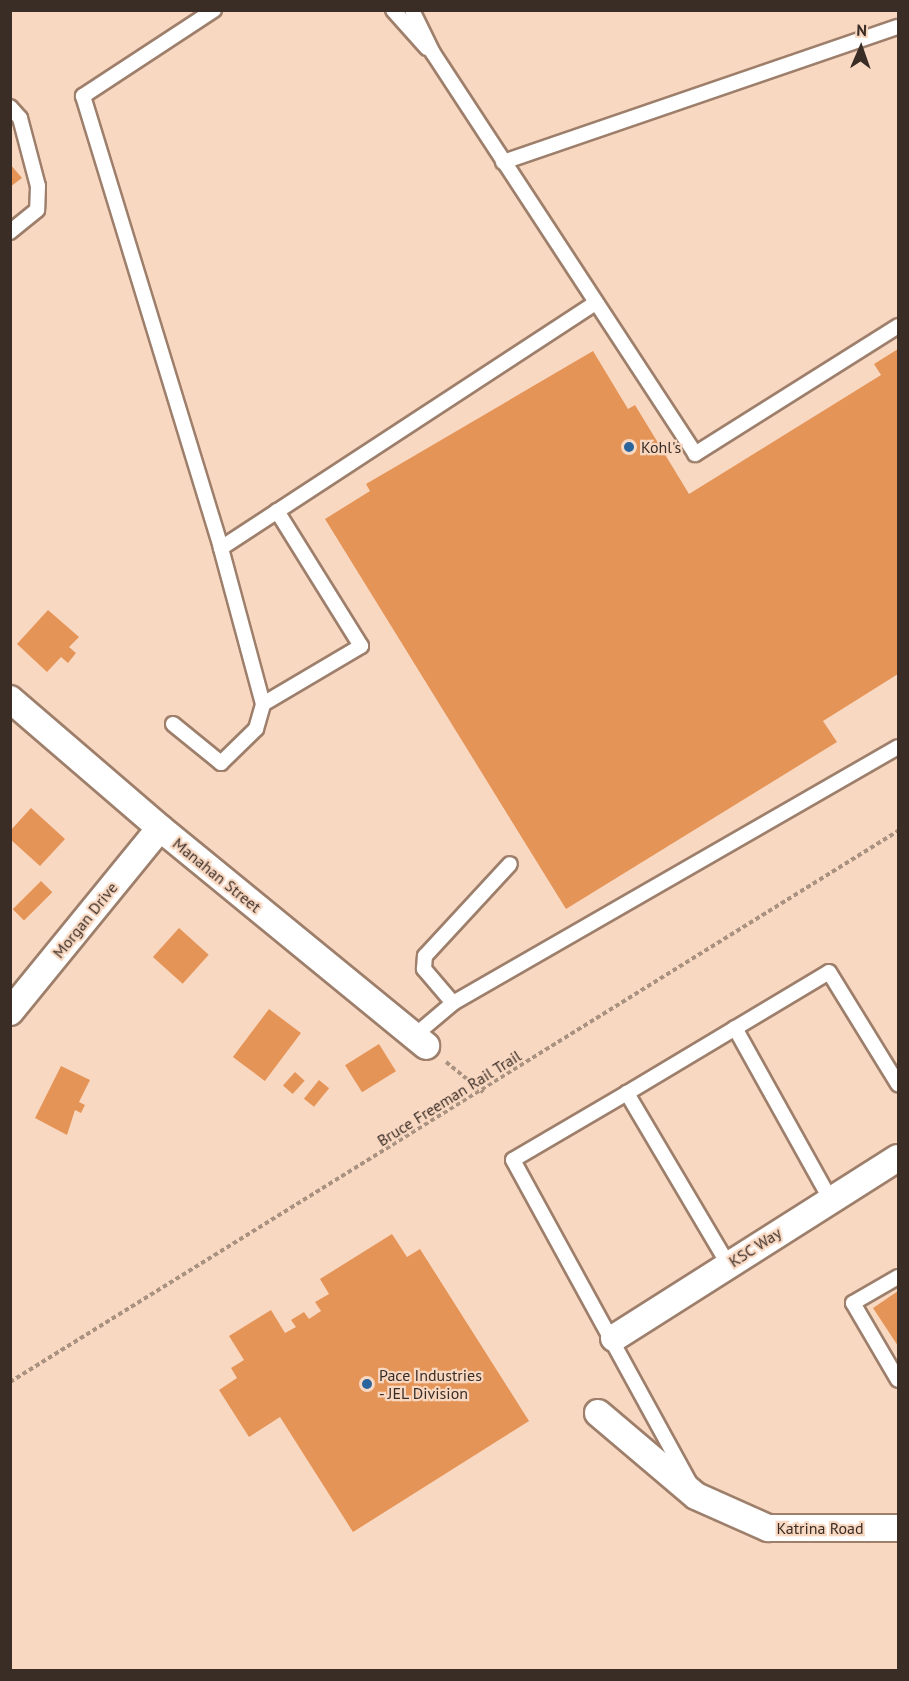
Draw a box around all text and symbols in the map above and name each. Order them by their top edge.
north arrow [831,18,891,78]
text: N [856,20,867,40]
place label: Kohl's [641,437,681,457]
marker: Kohl's [622,440,636,454]
street label: Manahan Street [169,834,265,916]
street label: Morgan Drive [49,878,121,962]
street label: Bruce Freeman Rail Trail [373,1046,525,1150]
street label: KSC Way [725,1223,785,1271]
place label: Pace Industries - JEL Division [379,1365,482,1403]
marker: Pace Industries - JEL Division [360,1377,374,1391]
street label: Katrina Road [776,1518,864,1538]

